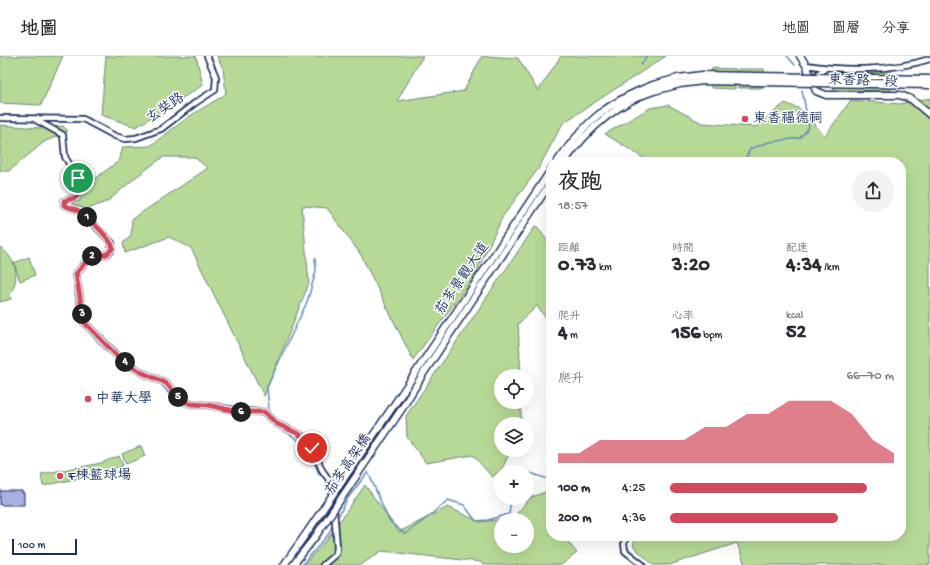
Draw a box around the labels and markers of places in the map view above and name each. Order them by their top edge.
place label: 東香福德祠 [753,110,823,128]
marker: 東香福德祠 [740,114,750,124]
pin [61,161,95,195]
pin: 1 [77,207,97,227]
pin: 2 [82,246,102,266]
pin: 3 [72,304,92,324]
pin: 4 [115,352,135,372]
pin: 5 [168,387,188,407]
place label: 中華大學 [96,390,152,408]
marker: 中華大學 [83,394,93,404]
pin: 6 [231,402,251,422]
pin [295,431,329,465]
place label: F棟籃球場 [67,467,131,485]
marker: F棟籃球場 [55,471,65,481]

